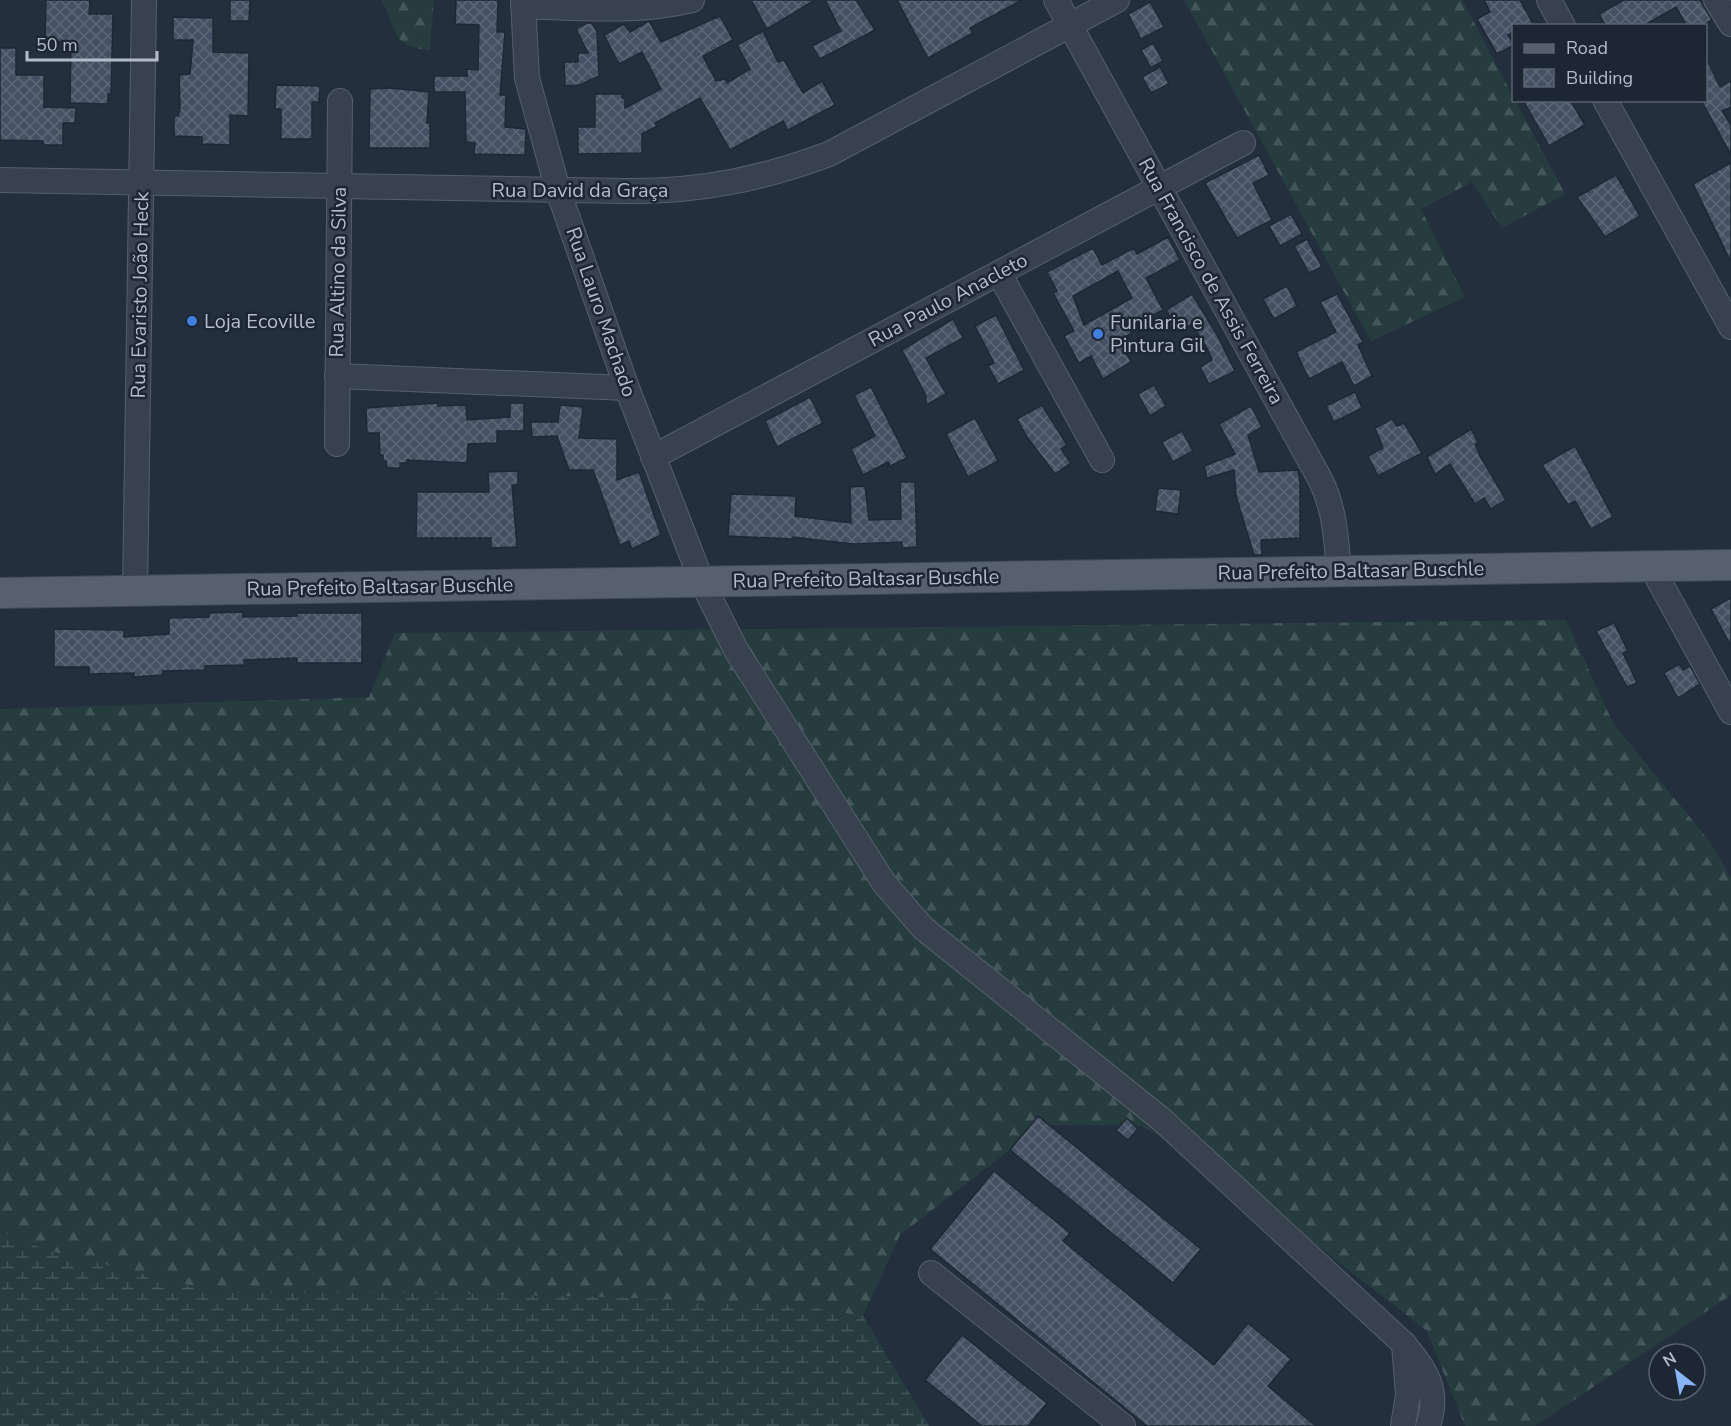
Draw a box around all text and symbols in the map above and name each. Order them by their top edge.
scale bar [27,24,158,62]
legend [1512,24,1707,102]
text: 50 m [36,33,78,57]
text: Road [1566,36,1608,60]
text: Building [1566,66,1633,90]
street label: Rua Francisco de Assis Ferreira [1132,153,1290,409]
street label: Rua David da Graça [492,177,668,204]
street label: Rua Altino da Silva [323,186,353,358]
street label: Rua Evaristo João Heck [125,190,155,399]
street label: Rua Lauro Machado [559,223,643,401]
street label: Rua Paulo Anacleto [864,247,1032,353]
place label: Loja Ecoville [204,308,315,335]
place label: Funilaria e Pintura Gil [1110,309,1205,359]
marker: Loja Ecoville [185,314,199,328]
marker: Funilaria e Pintura Gil [1091,327,1105,341]
street label: Rua Prefeito Baltasar Buschle [1217,555,1485,587]
street label: Rua Prefeito Baltasar Buschle [732,563,1000,595]
street label: Rua Prefeito Baltasar Buschle [246,571,514,603]
north arrow [1647,1342,1707,1402]
text: N [1659,1347,1681,1373]

